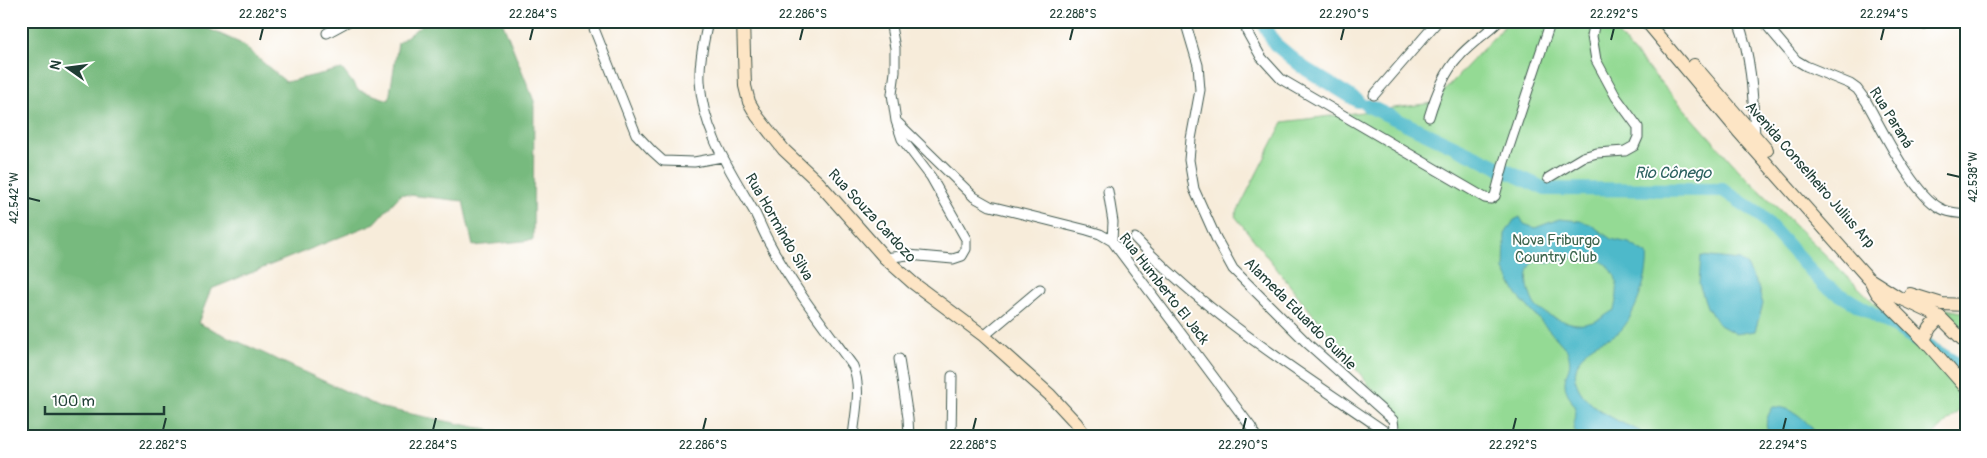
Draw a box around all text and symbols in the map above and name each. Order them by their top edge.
text: 22.282°S [239,7,287,22]
text: 22.284°S [509,7,557,22]
text: 22.286°S [779,7,827,22]
text: 22.288°S [1049,7,1097,22]
text: 22.290°S [1319,7,1369,22]
text: 22.292°S [1590,7,1638,22]
text: 22.294°S [1860,7,1908,22]
north arrow [42,42,92,92]
text: N [46,58,65,72]
street label: Rua Paraná [1865,84,1917,152]
street label: Avenida Conselheiro Julius Arp [1741,98,1879,252]
text: 42.538°W [1966,151,1981,203]
water label: Rio Cônego [1635,163,1713,183]
street label: Rua Souza Cardozo [824,165,920,267]
street label: Rua Hormindo Silva [741,170,817,284]
text: 42.542°W [7,172,22,224]
street label: Rua Humberto El Jack [1114,229,1214,349]
park label: Nova Friburgo Country Club [1512,231,1600,267]
street label: Alameda Eduardo Guinle [1240,254,1361,375]
scale bar [45,383,164,415]
text: 100 m [52,392,95,411]
text: 22.282°S [139,438,187,453]
text: 22.284°S [409,438,457,453]
text: 22.286°S [679,438,727,453]
text: 22.288°S [949,438,997,453]
text: 22.290°S [1218,438,1268,453]
text: 22.292°S [1489,438,1537,453]
text: 22.294°S [1759,438,1807,453]

